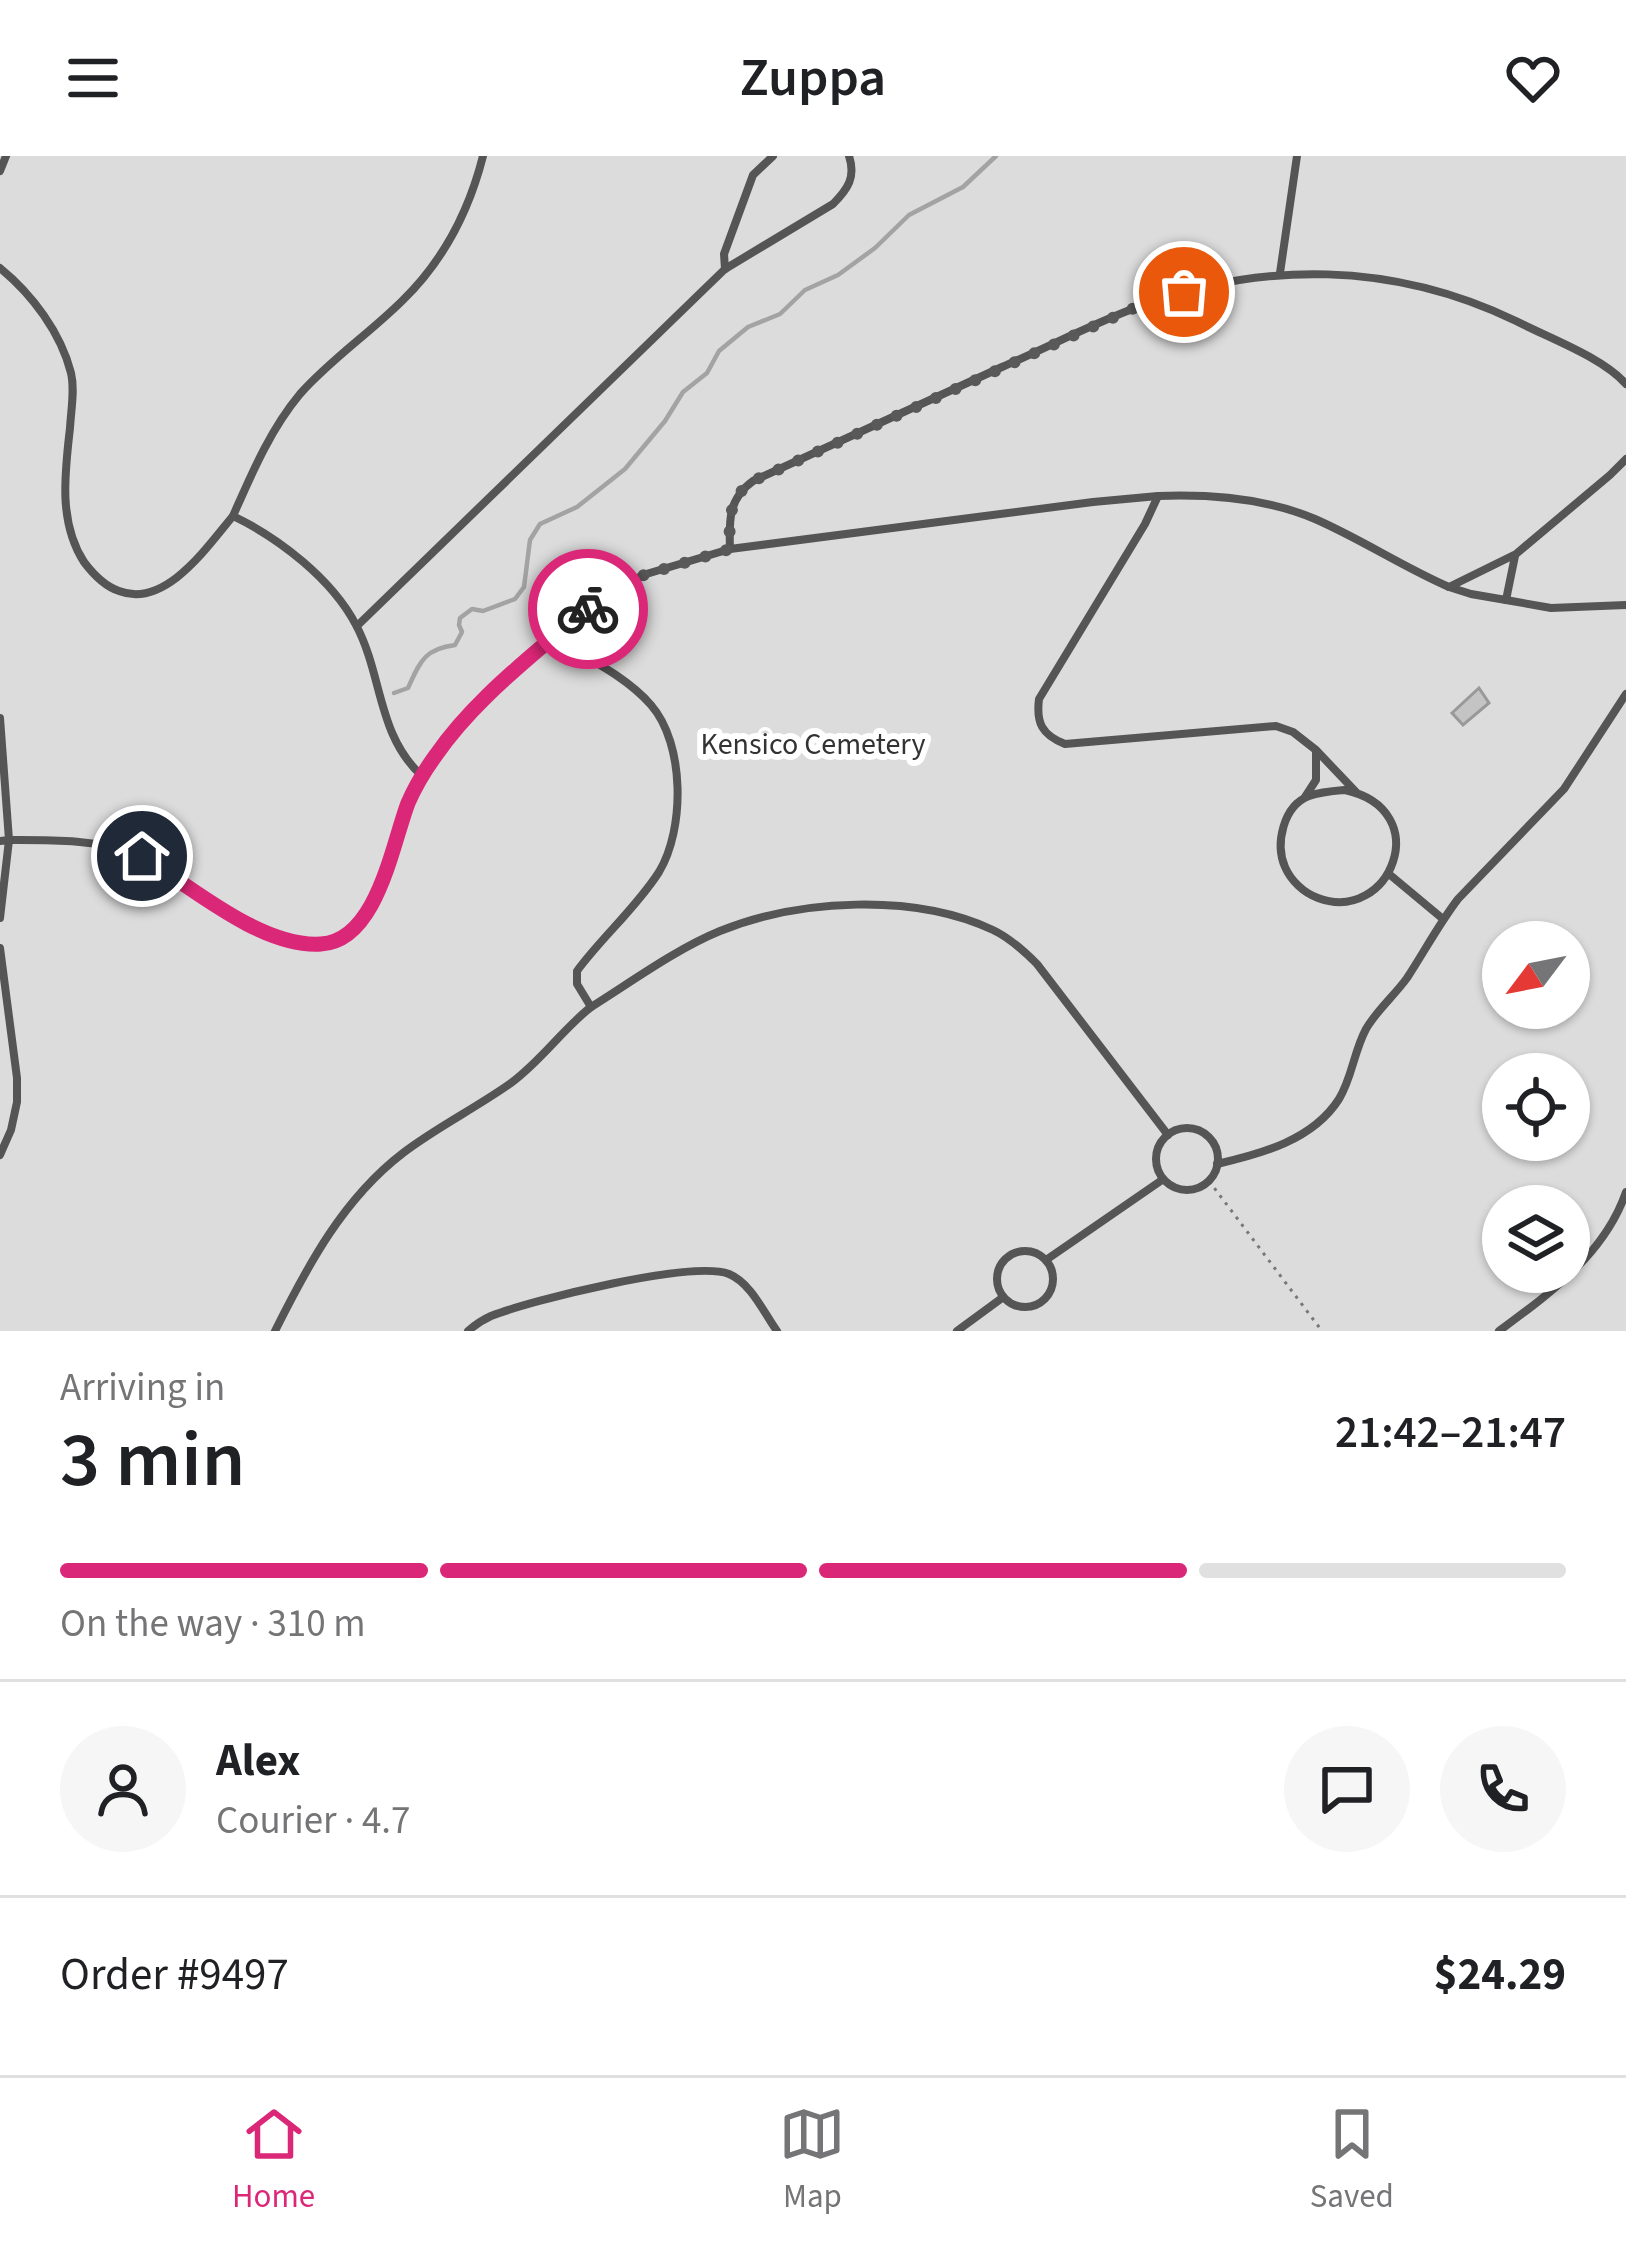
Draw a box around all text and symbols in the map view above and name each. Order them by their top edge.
text: Zuppa [740,40,886,117]
icon: menu [60,45,126,111]
icon: heart [1500,45,1566,111]
pin [1133,241,1235,343]
icon: bag [1151,259,1217,325]
courier [528,549,648,669]
icon: bike [555,576,621,642]
park label: Kensico Cemetery [701,723,925,766]
pin [91,805,193,907]
icon: home [109,823,175,889]
north arrow [1482,921,1590,1029]
map controls [1482,921,1590,1293]
button: locate [1482,1053,1590,1161]
button: layers [1482,1185,1590,1293]
text: Arriving in [60,1360,225,1416]
text: 21:42–21:47 [1335,1401,1566,1465]
text: 3 min [60,1405,245,1516]
text: On the way · 310 m [60,1596,366,1652]
button: person [60,1726,186,1852]
button: chat [1284,1726,1410,1852]
button: phone [1440,1726,1566,1852]
text: Alex [216,1729,300,1793]
text: Courier · 4.7 [216,1793,410,1849]
text: Order #9497 [60,1943,289,2007]
text: $24.29 [1434,1943,1566,2007]
tab: Home [232,2101,315,2220]
tab: Map [779,2101,845,2220]
tab: Saved [1310,2101,1394,2220]

